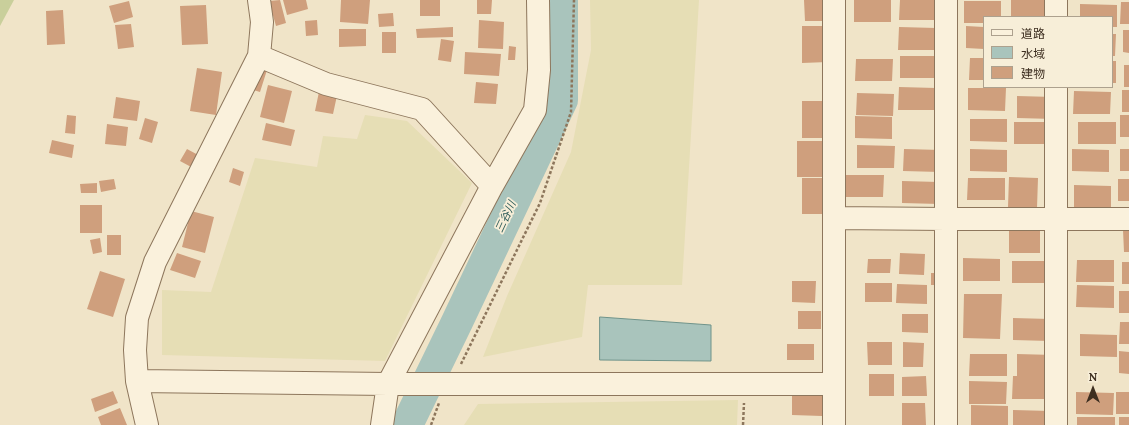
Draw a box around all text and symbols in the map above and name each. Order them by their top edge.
legend [983,16,1113,88]
text: 道路 [1021,26,1045,41]
text: 水域 [1021,46,1045,61]
text: 建物 [1021,66,1045,81]
water label: 三谷川 [493,199,519,235]
north arrow [1073,369,1113,409]
text: N [1089,370,1097,384]

